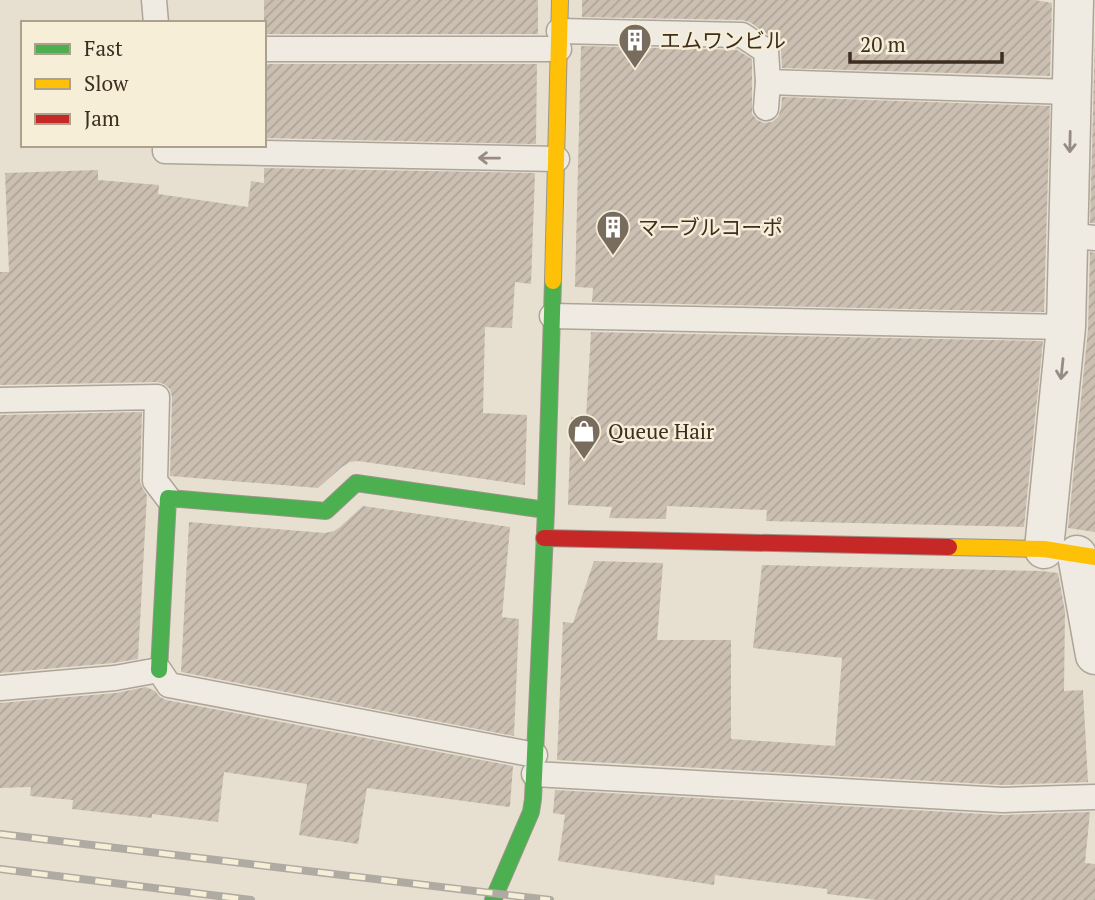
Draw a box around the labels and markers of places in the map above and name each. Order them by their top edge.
building icon: エムワンビル [616,21,654,70]
place label: エムワンビル [660,26,786,54]
building icon: マーブルコーポ [594,208,632,257]
place label: マーブルコーポ [638,213,783,241]
shop icon: Queue Hair [565,412,603,461]
place label: Queue Hair [608,417,714,445]

